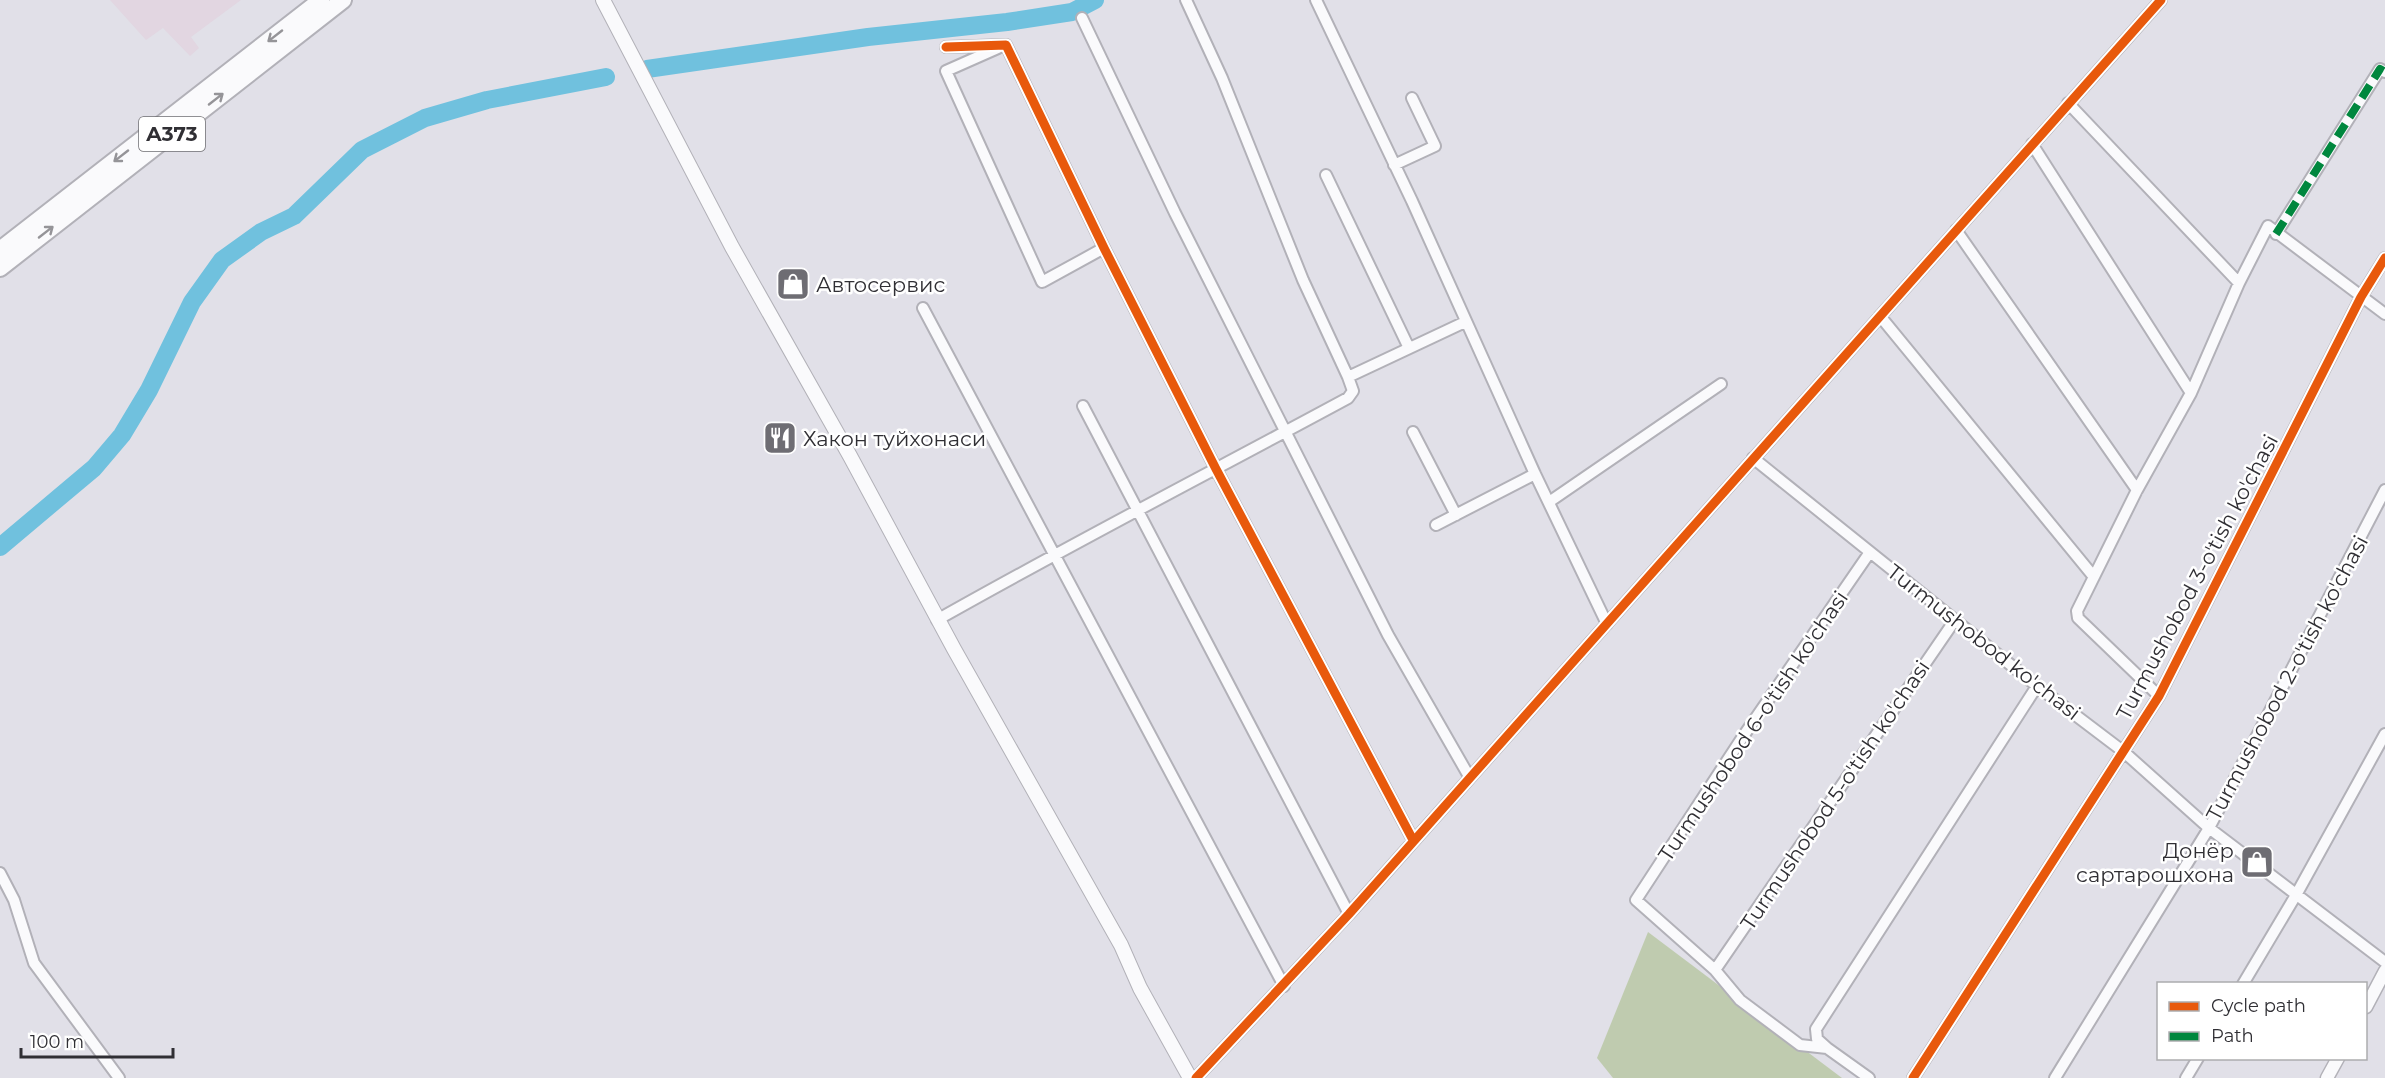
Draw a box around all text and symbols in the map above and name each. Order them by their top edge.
one-way arrow [267,29,283,42]
one-way arrow [208,93,224,106]
road number: A373 [139,117,205,151]
one-way arrow [114,149,130,162]
one-way arrow [38,226,54,239]
shop icon: Автосервис [775,266,811,302]
place label: Автосервис [816,272,945,297]
restaurant icon: Хакон туйхонаси [762,420,798,456]
place label: Хакон туйхонаси [803,426,986,451]
street label: Turmushobod 3-o'tish ko'chasi [2111,430,2283,724]
street label: Turmushobod 2-o'tish ko'chasi [2201,531,2373,825]
street label: Turmushobod ko'chasi [1882,559,2086,725]
street label: Turmushobod 6-o'tish ko'chasi [1653,586,1853,866]
street label: Turmushobod 5-o'tish ko'chasi [1735,656,1935,934]
place label: Донёр сартарошхона [2076,838,2234,887]
shop icon: Донёр сартарошхона [2239,844,2275,880]
legend [2157,982,2367,1060]
text: Cycle path [2211,995,2306,1017]
scale bar [21,1021,172,1059]
text: Path [2211,1025,2254,1047]
text: 100 m [30,1031,84,1053]

